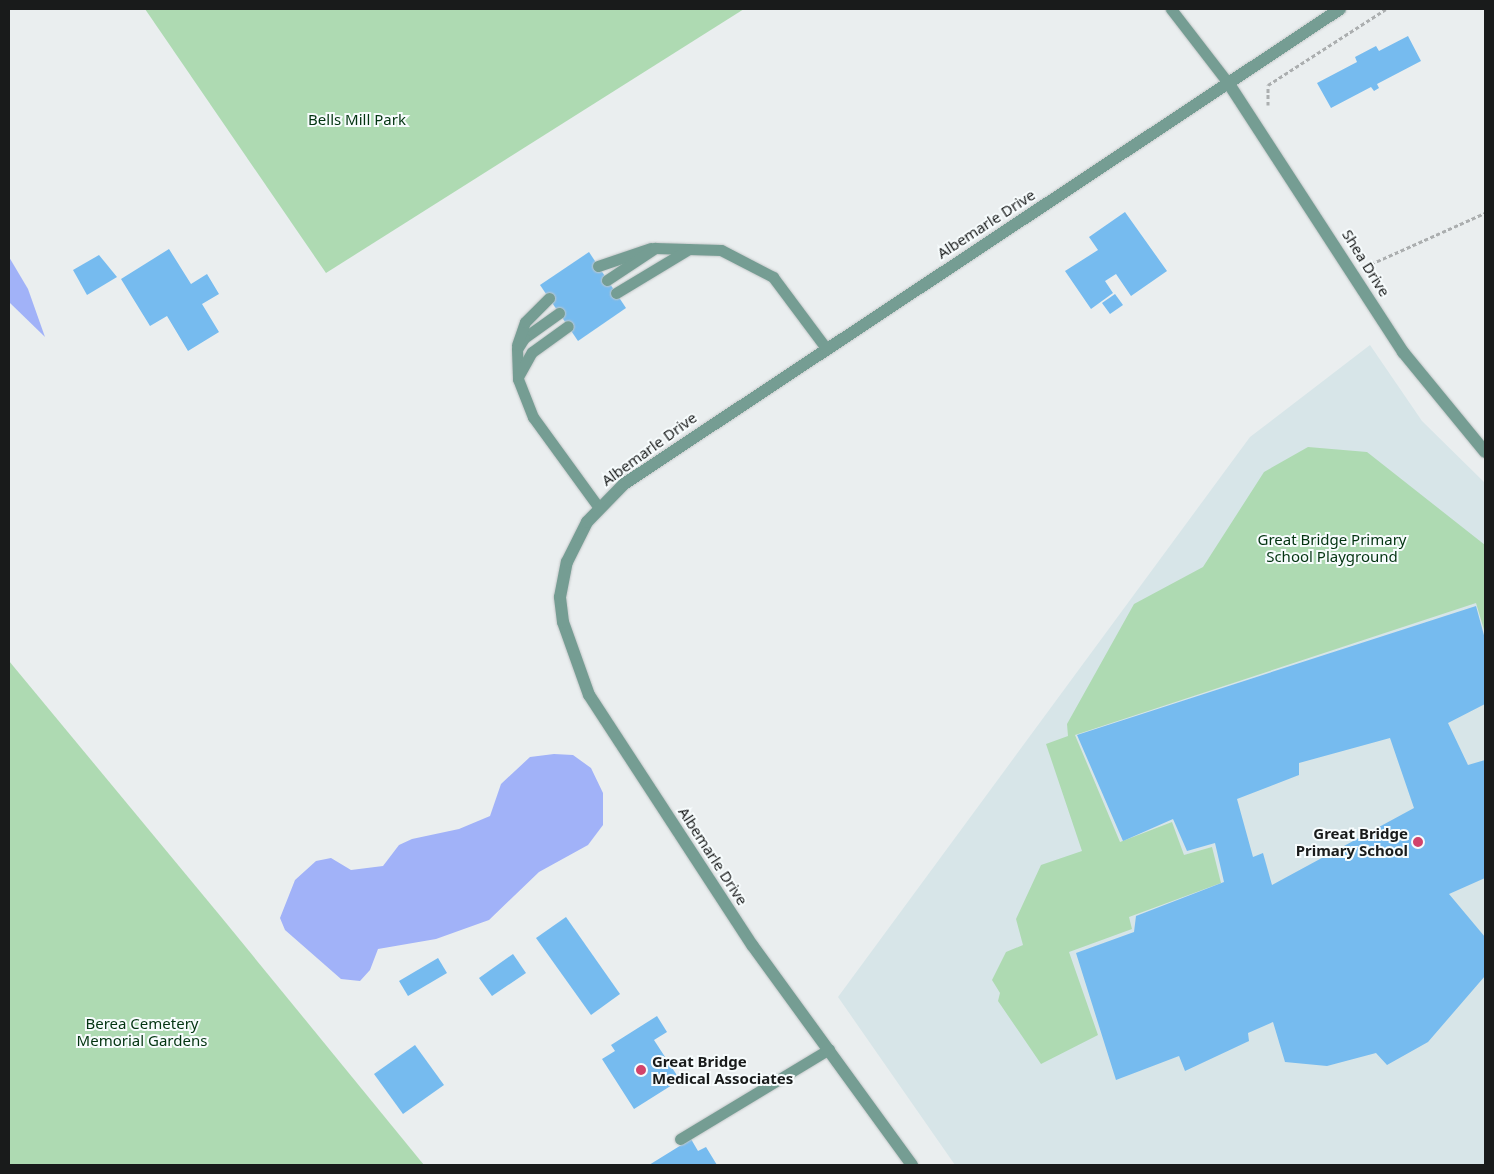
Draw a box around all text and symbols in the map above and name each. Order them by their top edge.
park label: Bells Mill Park [308,111,406,129]
street label: Albemarle Drive [934,186,1038,262]
street label: Shea Drive [1338,226,1394,300]
street label: Albemarle Drive [598,408,700,490]
park label: Great Bridge Primary School Playground [1257,530,1407,565]
street label: Albemarle Drive [675,804,751,908]
place label: Great Bridge Primary School [1296,824,1408,859]
marker: Great Bridge Primary School [1412,836,1424,848]
park label: Berea Cemetery Memorial Gardens [77,1014,207,1049]
place label: Great Bridge Medical Associates [652,1052,793,1087]
marker: Great Bridge Medical Associates [634,1063,648,1077]

